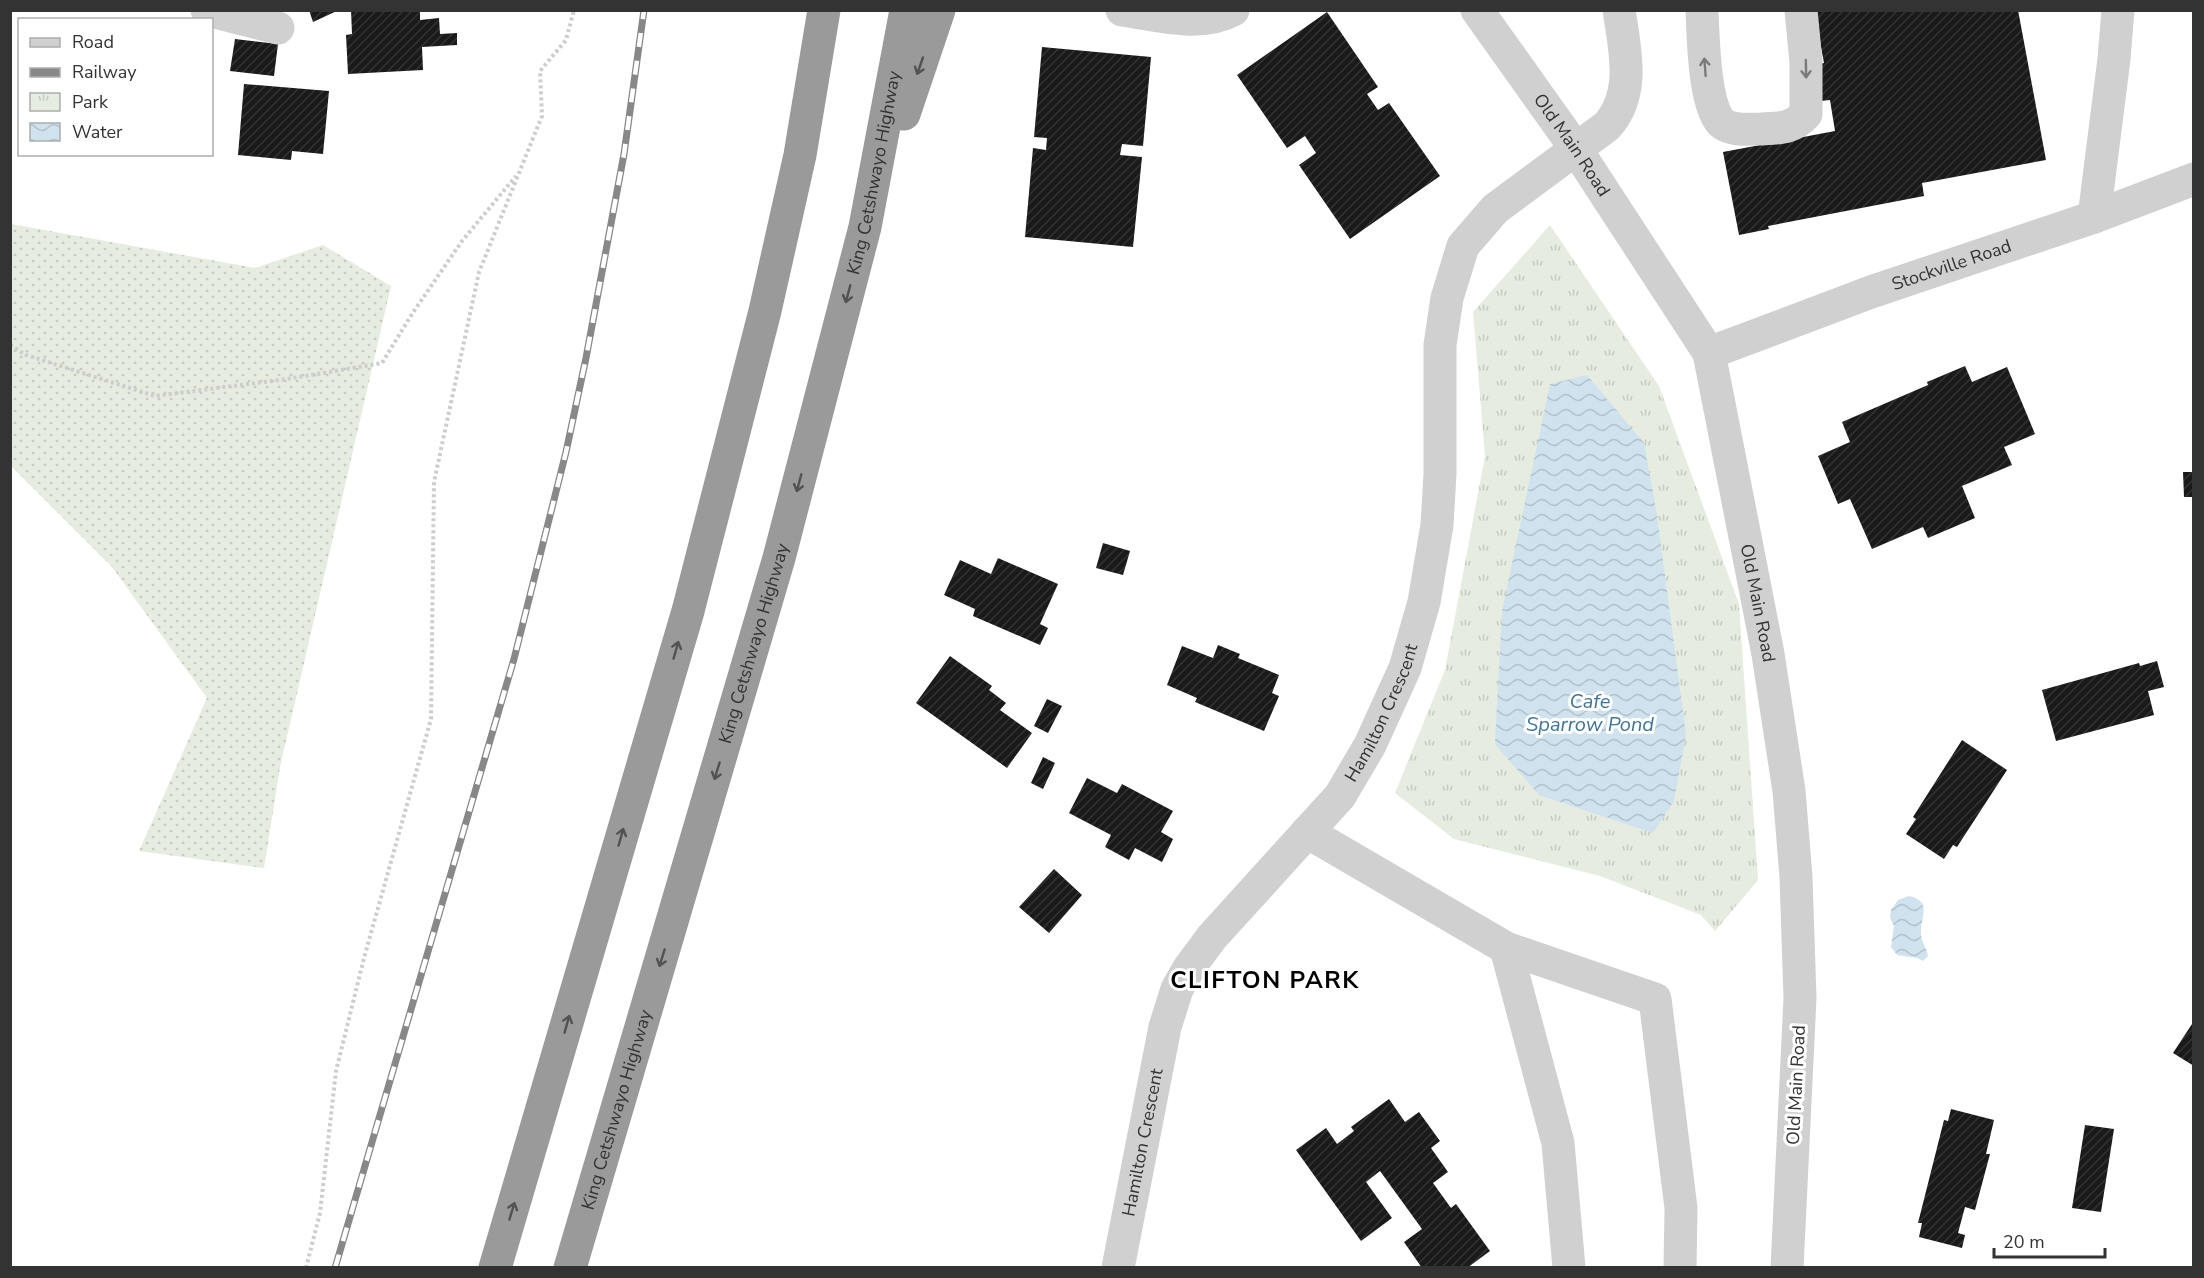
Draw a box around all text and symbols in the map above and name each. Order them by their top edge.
legend [18,18,213,156]
text: Road [72,30,114,54]
one-way arrow [914,56,925,75]
one-way arrow [1700,57,1711,77]
one-way arrow [1800,58,1812,78]
text: Railway [72,60,137,84]
street label: King Cetshwayo Highway [841,68,906,277]
street label: Old Main Road [1528,89,1616,201]
text: Park [72,90,109,114]
text: Water [72,120,123,144]
street label: Stockville Road [1889,234,2014,296]
one-way arrow [842,284,853,303]
one-way arrow [793,473,804,492]
street label: King Cetshwayo Highway [713,540,794,746]
street label: Old Main Road [1735,542,1781,664]
street label: Hamilton Crescent [1339,640,1424,786]
one-way arrow [671,641,682,660]
water label: Cafe Sparrow Pond [1526,688,1654,738]
one-way arrow [711,761,722,780]
one-way arrow [616,828,627,847]
one-way arrow [656,948,667,967]
district label: CLIFTON PARK [1170,964,1360,996]
street label: King Cetshwayo Highway [576,1006,658,1213]
one-way arrow [562,1015,573,1034]
street label: Old Main Road [1781,1024,1811,1146]
street label: Hamilton Crescent [1116,1066,1169,1218]
one-way arrow [507,1202,518,1221]
scale bar [1994,1221,2105,1259]
text: 20 m [2003,1230,2045,1254]

